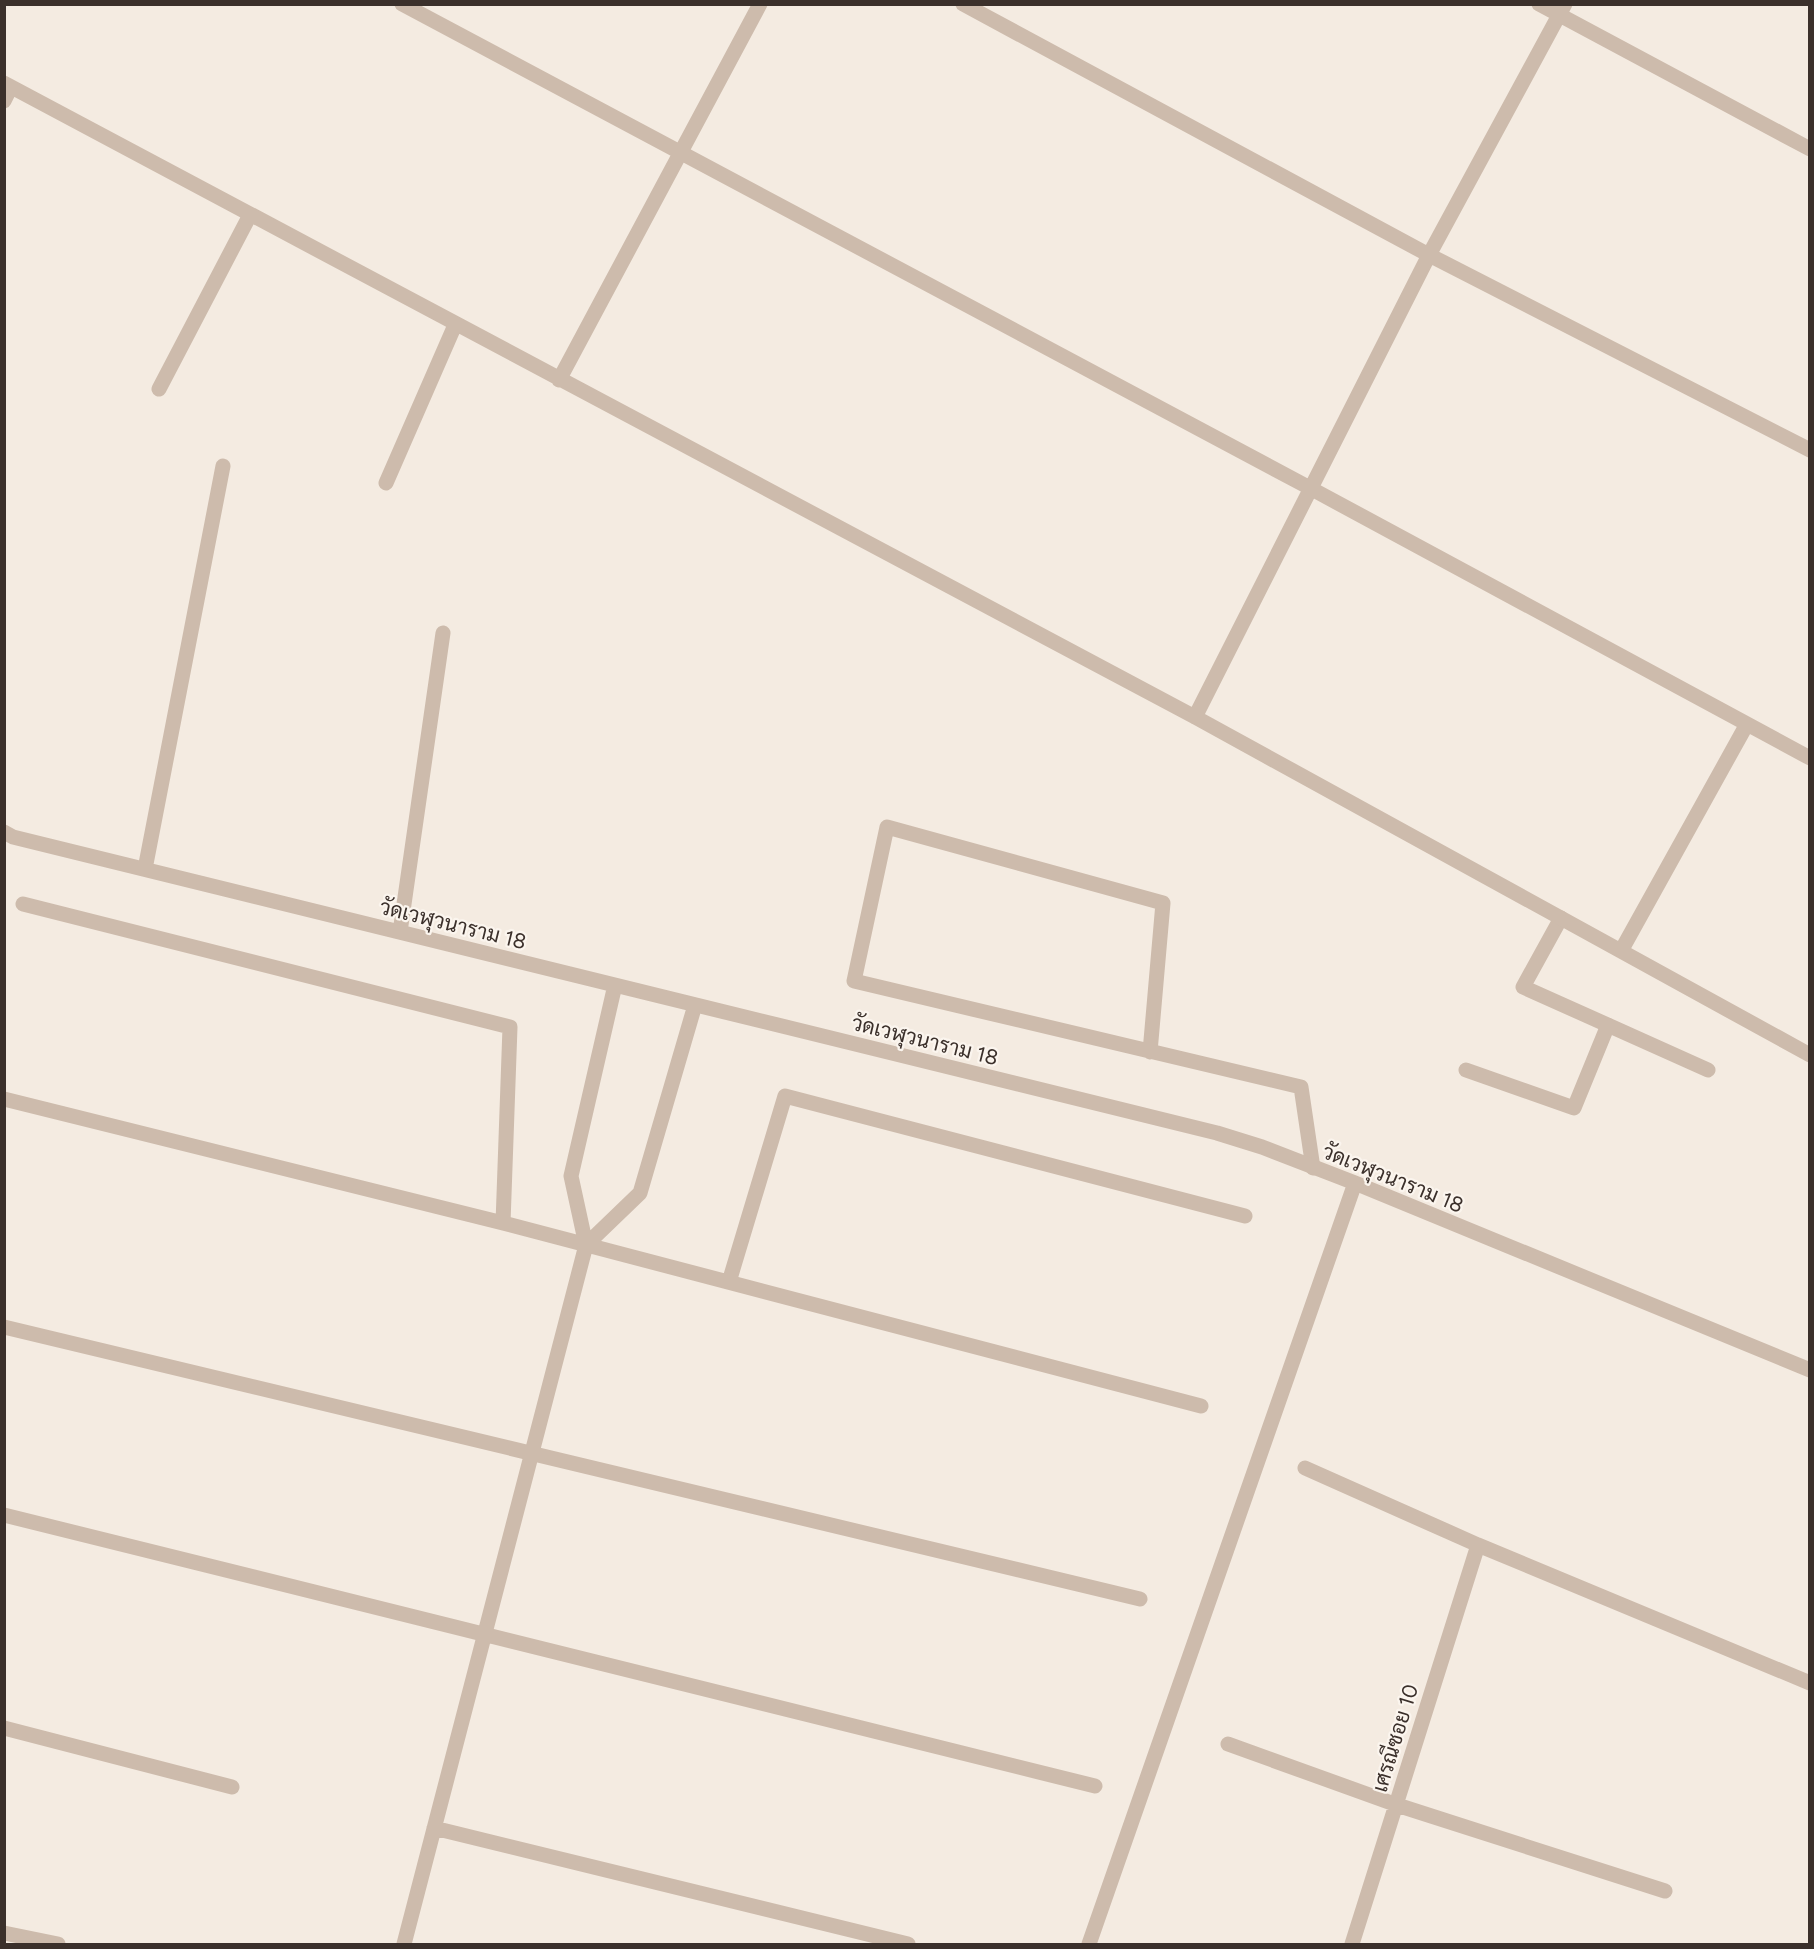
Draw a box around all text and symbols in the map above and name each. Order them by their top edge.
street label: วัดเวฬุวนาราม 18 [377,894,529,956]
street label: วัดเวฬุวนาราม 18 [849,1010,1001,1072]
street label: วัดเวฬุวนาราม 18 [1318,1138,1467,1220]
street label: เศรณีซอย 10 [1367,1681,1423,1795]

